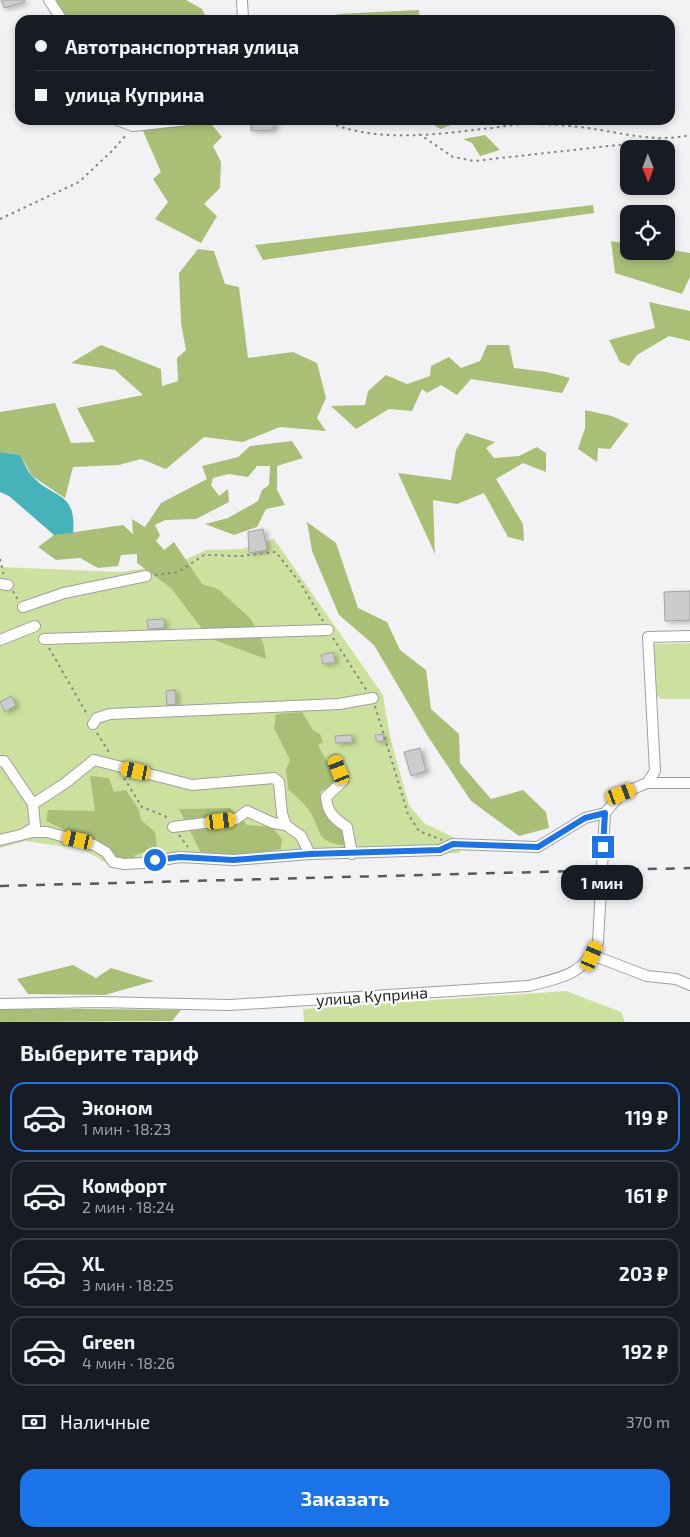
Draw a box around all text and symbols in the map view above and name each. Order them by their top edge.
text: Автотранспортная улица [65,35,299,58]
text: улица Куприна [65,83,204,106]
north arrow [620,140,675,195]
map controls [620,140,675,260]
button: locate [620,205,675,260]
car [326,753,351,787]
car [119,761,152,781]
car [604,782,637,806]
car [205,812,236,830]
car [61,829,94,851]
route end [592,836,614,858]
route start [144,849,166,871]
callout: 1 мин [562,864,644,900]
text: 1 мин [581,873,623,892]
car [579,939,604,973]
street label: улица Куприна [315,982,429,1010]
text: Выберите тариф [20,1039,199,1065]
icon: car [22,1095,67,1140]
text: Эконом [82,1096,153,1119]
text: 119 ₽ [625,1106,668,1129]
text: 1 мин · 18:23 [82,1119,171,1138]
icon: car [22,1173,67,1218]
text: Комфорт [82,1174,167,1197]
text: 161 ₽ [625,1184,668,1207]
text: 2 мин · 18:24 [82,1197,175,1216]
icon: car [22,1251,67,1296]
text: XL [82,1252,104,1275]
text: 203 ₽ [619,1262,668,1285]
text: 3 мин · 18:25 [82,1275,173,1294]
icon: car [22,1329,67,1374]
text: Green [82,1330,135,1353]
text: 192 ₽ [622,1340,668,1363]
text: 4 мин · 18:26 [82,1353,175,1372]
icon: cash [20,1408,48,1436]
text: Наличные [60,1410,150,1433]
text: 370 m [626,1412,670,1431]
button: Заказать [20,1469,670,1527]

